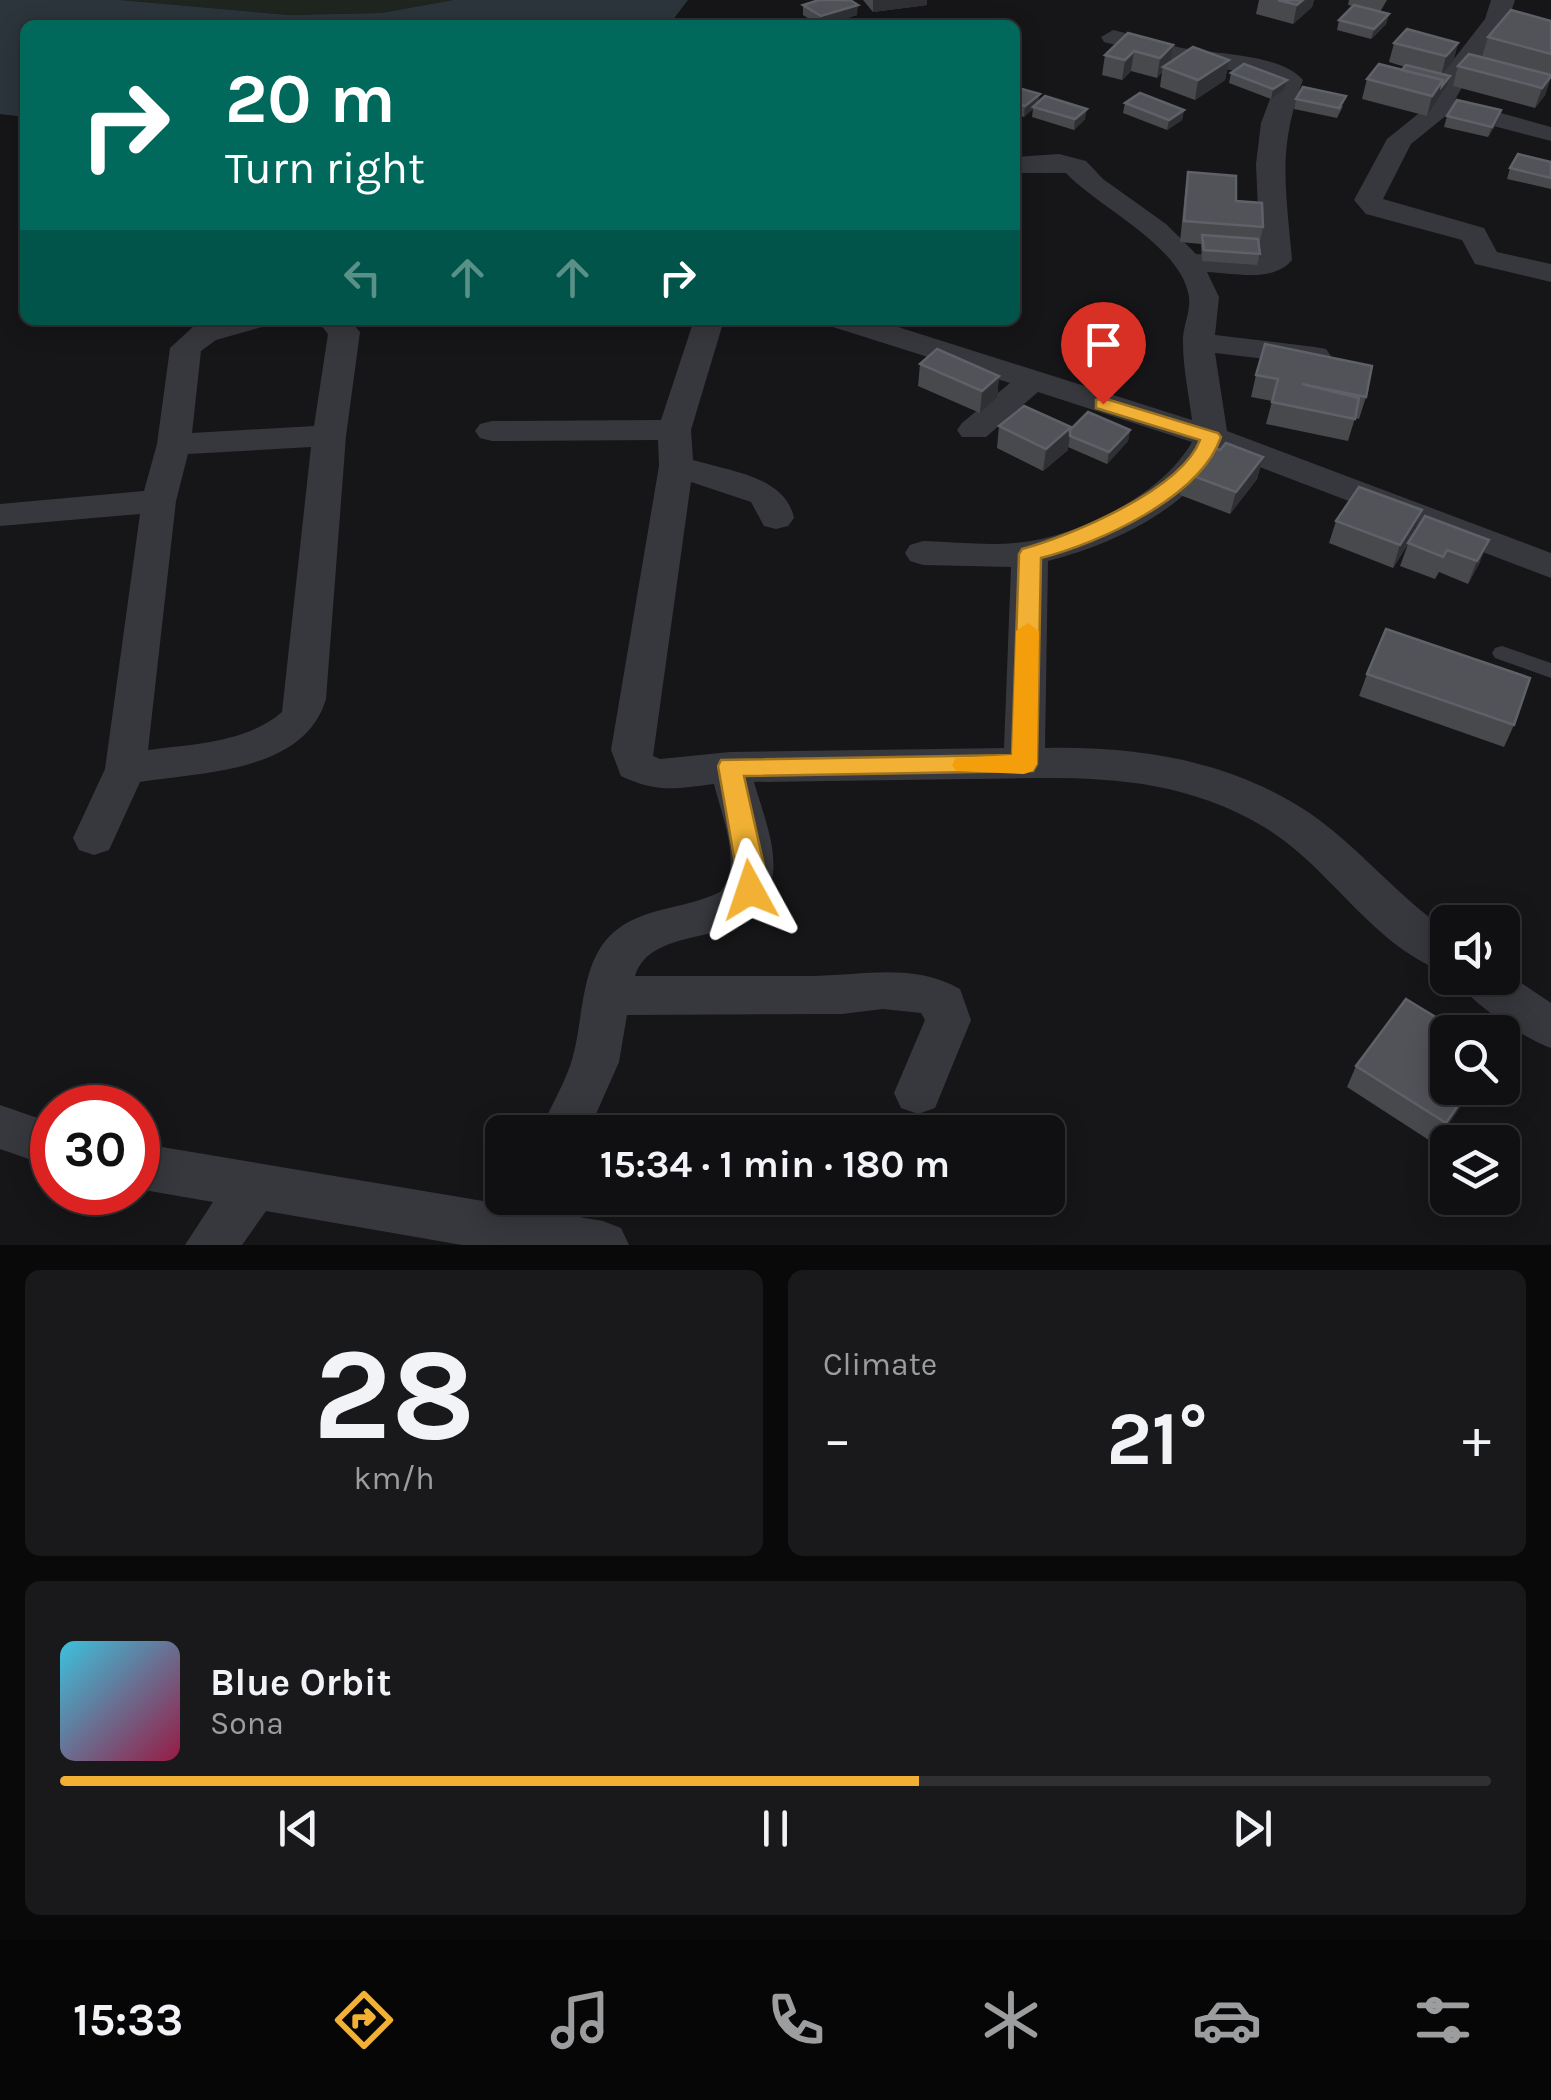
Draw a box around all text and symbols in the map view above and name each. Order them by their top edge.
text: 20 m [225,58,396,140]
icon: right [60,60,190,190]
text: Turn right [225,142,425,194]
icon: left [335,250,390,305]
icon: ahead [440,250,495,305]
icon: ahead [545,250,600,305]
icon: right [650,250,705,305]
pin [1061,302,1146,405]
icon: arrive [1076,317,1131,372]
position arrow [698,838,802,942]
map controls [1430,905,1520,1215]
button: sound [1430,905,1520,995]
button: search [1430,1015,1520,1105]
speed limit sign: 30 [30,1085,160,1215]
button: layers [1430,1125,1520,1215]
text: 15:34 · 1 min · 180 m [600,1142,950,1187]
text: 28 [313,1319,475,1471]
text: Climate [823,1346,937,1383]
text: 21° [1106,1395,1208,1483]
text: − [823,1407,852,1471]
text: + [1462,1407,1491,1471]
text: km/h [353,1460,435,1497]
text: Blue Orbit [210,1660,391,1705]
text: Sona [210,1705,284,1742]
icon: previous [271,1801,326,1856]
icon: pause [748,1801,803,1856]
icon: next [1225,1801,1280,1856]
icon: directions [329,1985,399,2055]
icon: music [545,1985,615,2055]
icon: phone [761,1985,831,2055]
icon: climate [976,1985,1046,2055]
icon: car [1192,1985,1262,2055]
icon: filters [1408,1985,1478,2055]
text: 15:33 [73,1994,183,2046]

